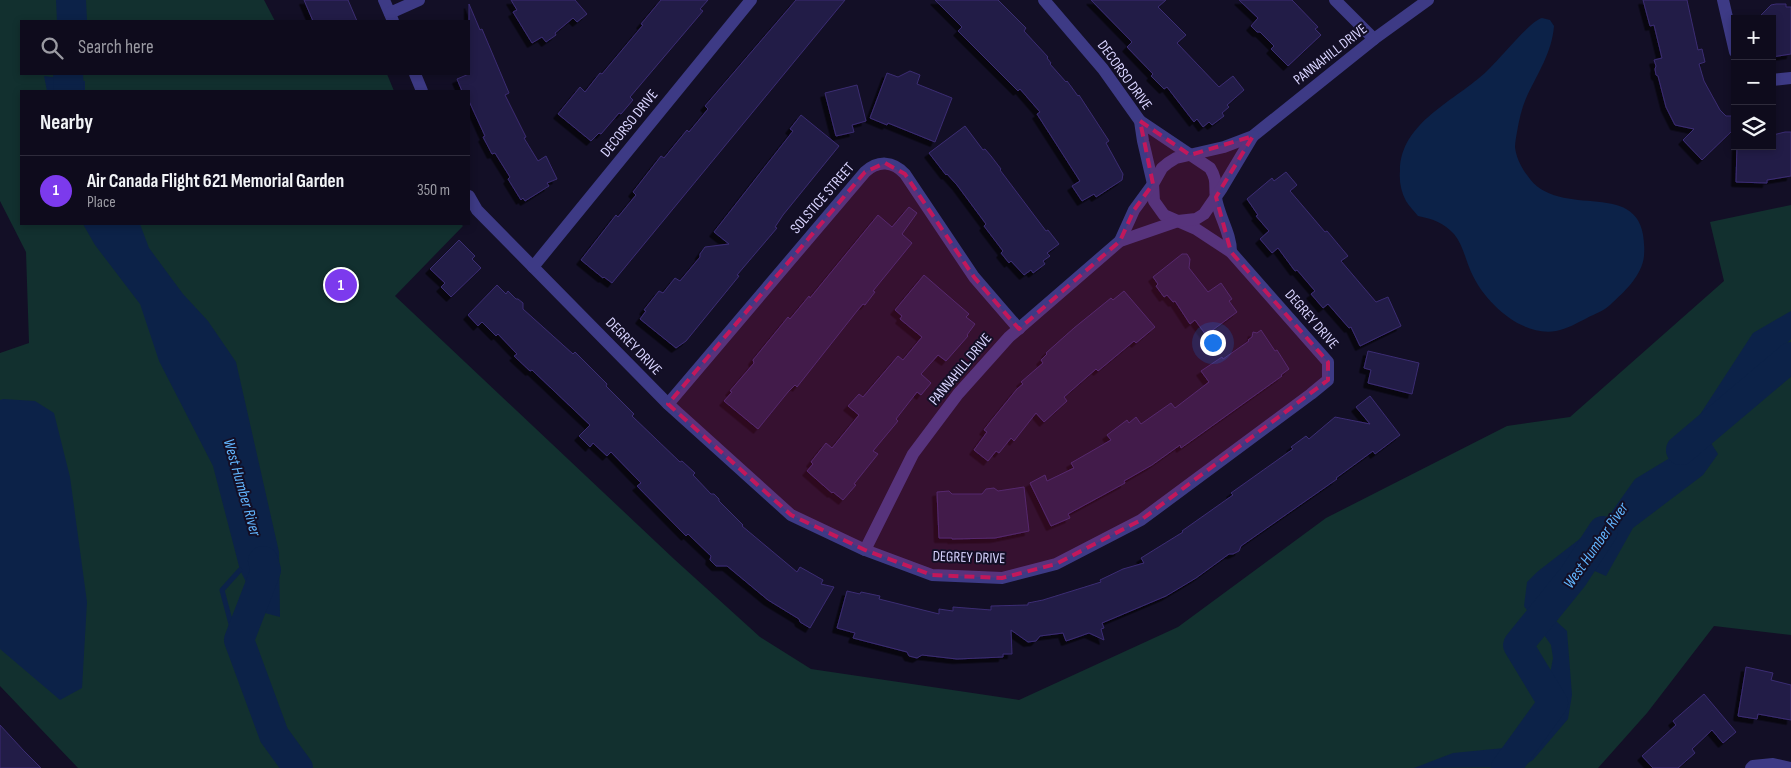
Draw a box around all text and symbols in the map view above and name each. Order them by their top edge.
map controls [1731,15,1776,150]
button: + [1731,15,1776,60]
search box [20,20,470,75]
street label: PANNAHILL DRIVE [1290,20,1371,89]
icon: search [38,34,66,62]
text: Search here [78,36,154,59]
street label: DECORSO DRIVE [1093,37,1156,114]
button: − [1731,60,1776,105]
street label: DECORSO DRIVE [596,86,662,161]
button: layers [1731,105,1776,150]
text: Nearby [40,110,93,135]
street label: SOLSTICE STREET [786,159,859,238]
text: Air Canada Flight 621 Memorial Garden [87,170,344,193]
text: 1 [53,181,59,200]
text: 350 m [417,181,450,200]
text: Place [87,193,116,212]
pin: 1 [325,266,357,304]
street label: DEGREY DRIVE [1281,286,1343,353]
street label: DEGREY DRIVE [601,314,666,379]
street label: PANNAHILL DRIVE [925,329,996,409]
your location [1200,330,1226,356]
water label: West Humber River [219,437,265,539]
water label: West Humber River [1560,499,1633,592]
street label: DEGREY DRIVE [932,547,1006,568]

